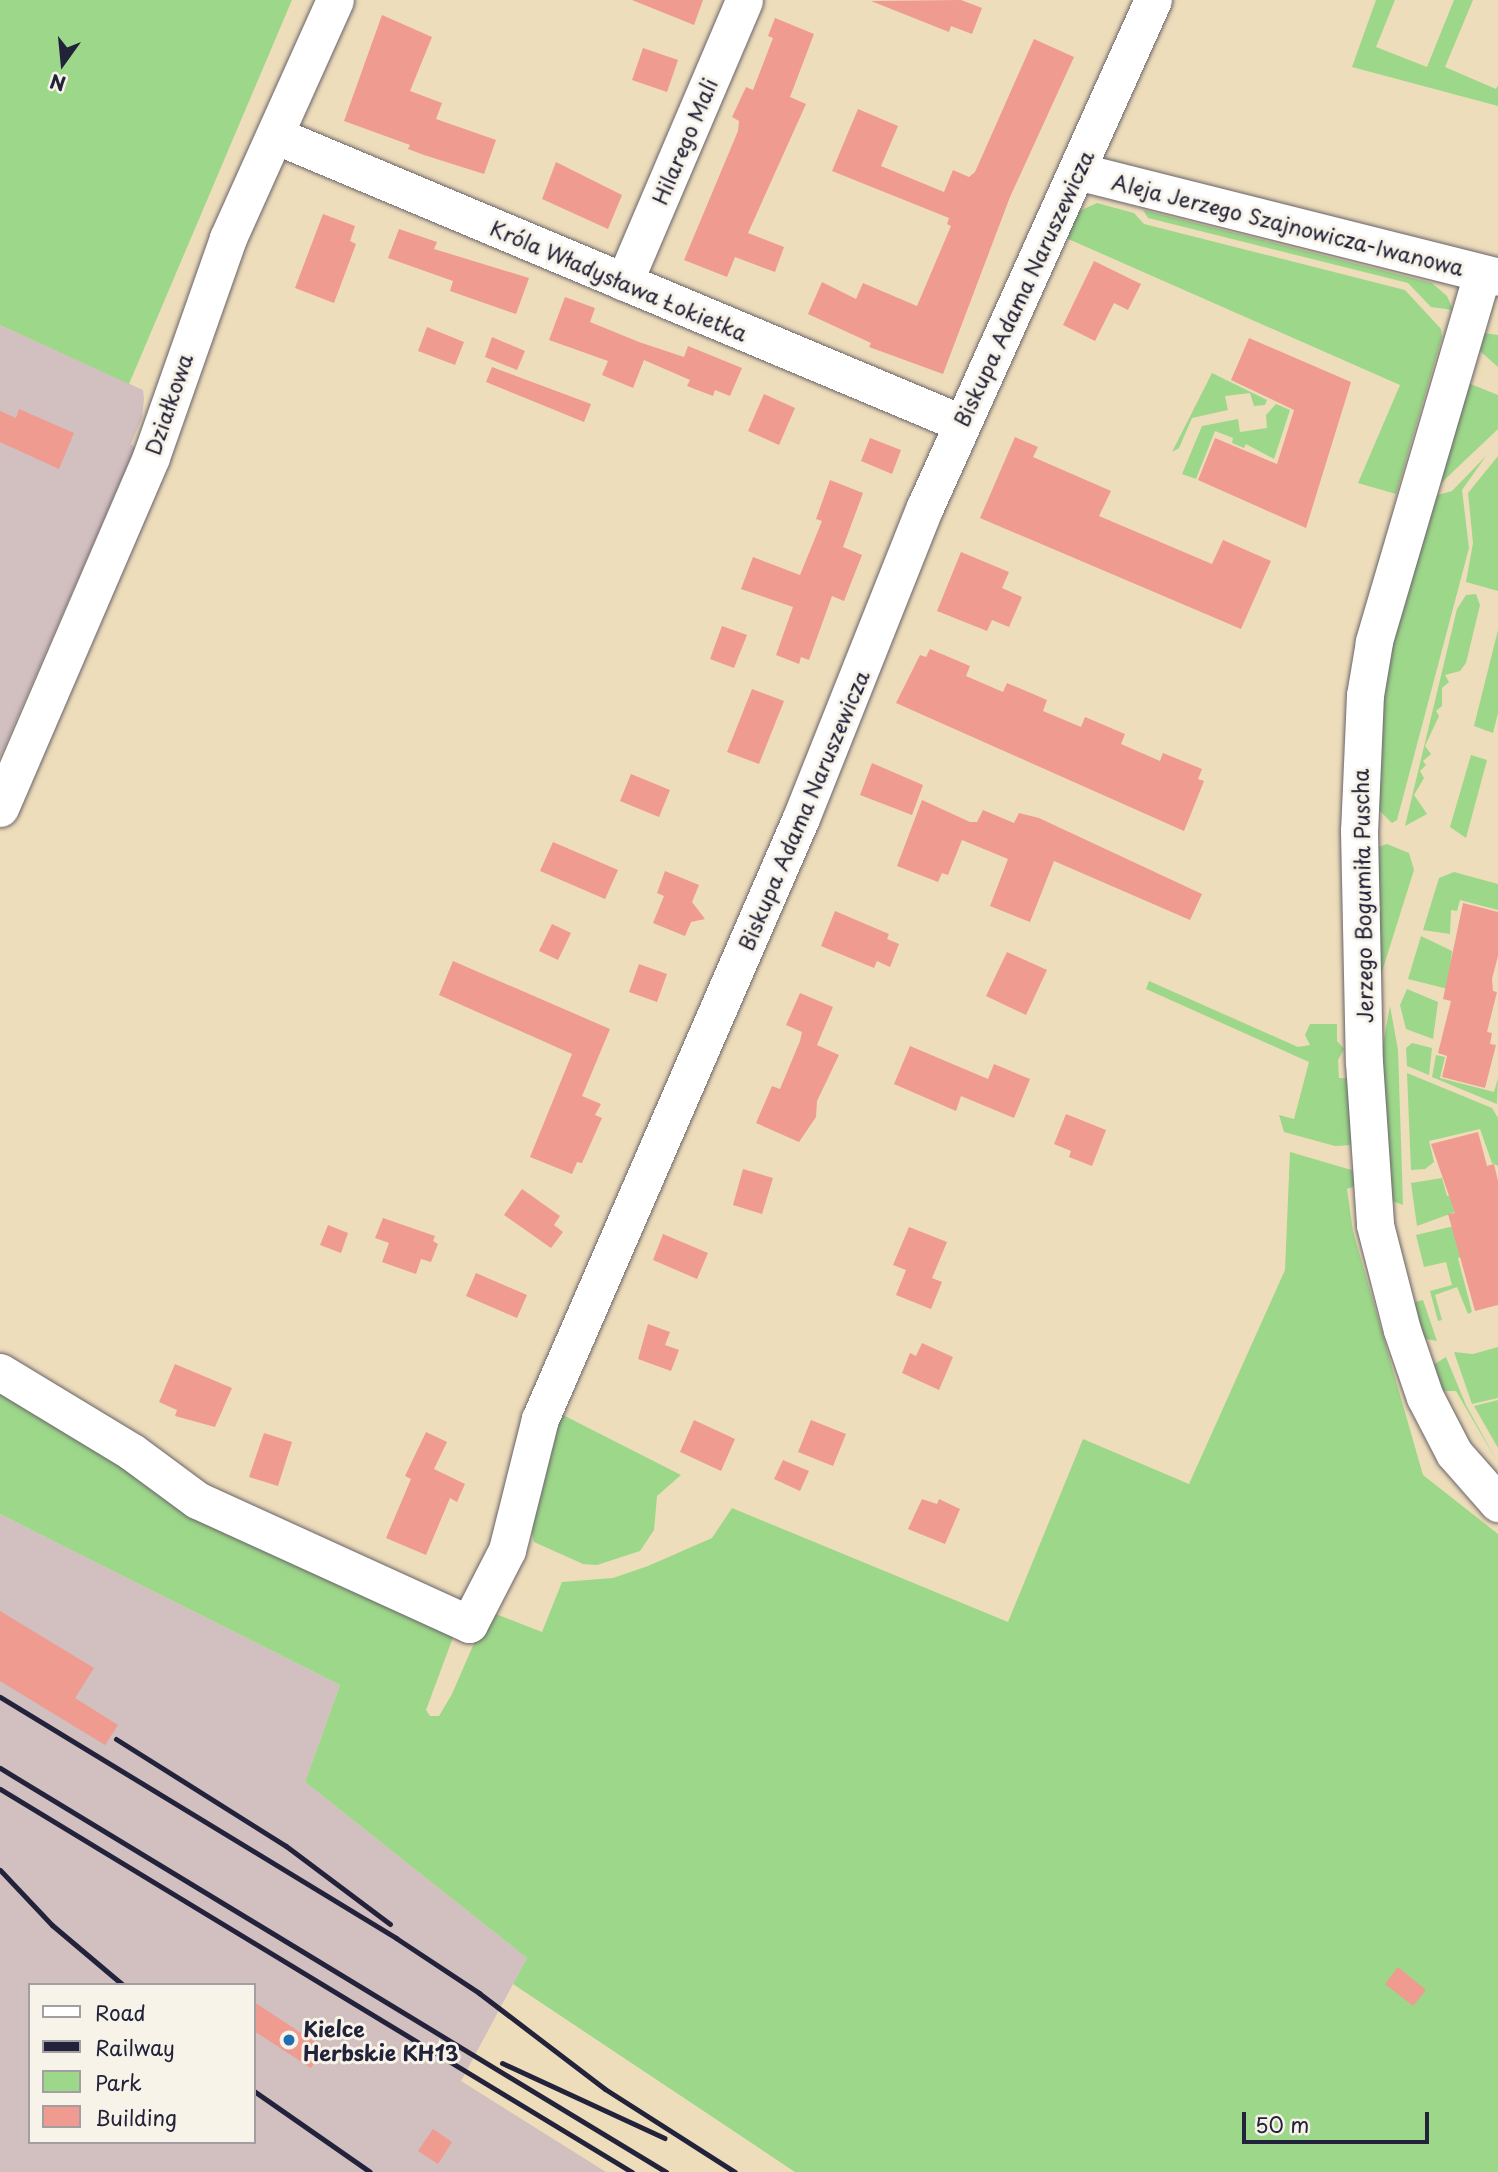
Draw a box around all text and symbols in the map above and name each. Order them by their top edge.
north arrow [28,28,98,98]
text: N [47,68,68,99]
street label: Hilarego Mali [646,73,722,209]
street label: Biskupa Adama Naruszewicza [947,145,1099,431]
street label: Aleja Jerzego Szajnowicza-Iwanowa [1109,168,1467,280]
street label: Króla Władysława Łokietka [485,214,753,346]
street label: Działkowa [139,350,197,458]
street label: Biskupa Adama Naruszewicza [732,665,874,955]
street label: Jerzego Bogumiła Puscha [1347,768,1377,1024]
legend [28,1983,256,2144]
text: Road [95,1996,146,2028]
place label: Kielce Herbskie KH13 [303,2015,458,2065]
text: Railway [95,2031,175,2063]
marker: Kielce Herbskie KH13 [281,2032,297,2048]
text: Park [95,2066,142,2098]
scale bar [1246,2098,1433,2142]
text: Building [95,2101,177,2133]
text: 50 m [1255,2108,1309,2140]

